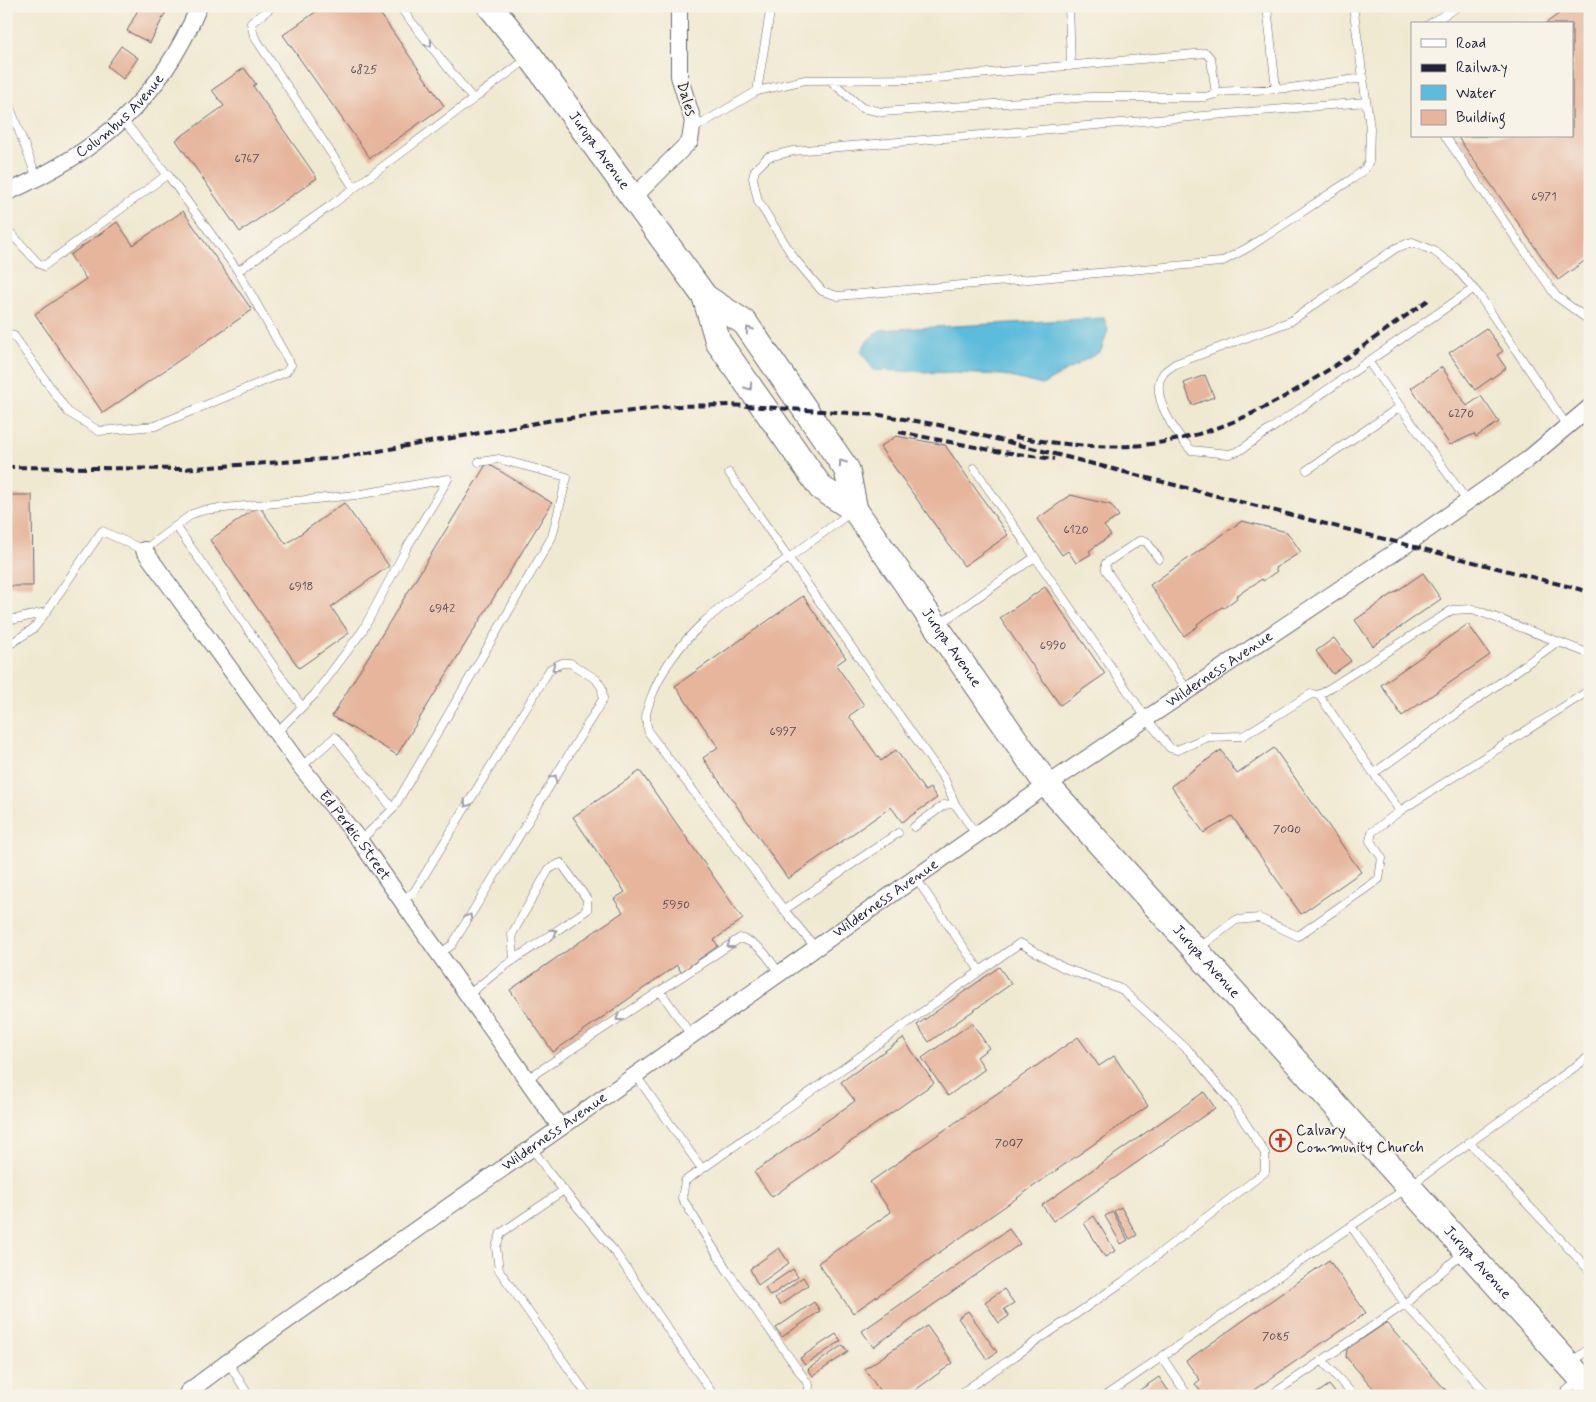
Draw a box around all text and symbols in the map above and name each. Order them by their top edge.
legend [1411,22,1574,138]
text: Road [1456,34,1486,54]
one-way arrow [424,39,433,48]
text: Railway [1456,58,1508,78]
house number: 6825 [350,62,378,78]
street label: Columbus Avenue [72,70,169,163]
street label: Dales [672,79,700,119]
text: Water [1456,84,1496,104]
street label: Jurupa Avenue [564,107,634,194]
text: Building [1456,108,1506,129]
house number: 6767 [234,151,260,167]
house number: 6971 [1531,189,1557,205]
one-way arrow [746,326,755,335]
one-way arrow [743,381,752,391]
house number: 6270 [1448,406,1474,422]
one-way arrow [839,459,848,469]
house number: 6120 [1063,522,1089,538]
house number: 6918 [289,579,313,595]
house number: 6942 [429,601,455,617]
street label: Jurupa Avenue [917,604,986,692]
street label: Wilderness Avenue [1162,626,1277,712]
house number: 6990 [1040,638,1066,654]
one-way arrow [551,662,561,671]
house number: 6997 [770,724,796,740]
one-way arrow [548,775,558,784]
street label: Ed Perkic Street [314,787,395,885]
one-way arrow [464,799,474,808]
house number: 7000 [1273,822,1301,838]
street label: Wilderness Avenue [829,855,942,943]
house number: 5950 [662,897,690,913]
one-way arrow [463,913,473,922]
street label: Jurupa Avenue [1168,921,1244,1003]
one-way arrow [548,929,558,938]
one-way arrow [726,938,735,948]
one-way arrow [615,1012,625,1021]
street label: Wilderness Avenue [498,1088,611,1176]
place label: Calvary Community Church [1296,1121,1424,1158]
church icon: Calvary Community Church [1268,1128,1292,1152]
house number: 7007 [995,1136,1023,1152]
street label: Jurupa Avenue [1439,1222,1515,1304]
house number: 7085 [1262,1329,1290,1345]

